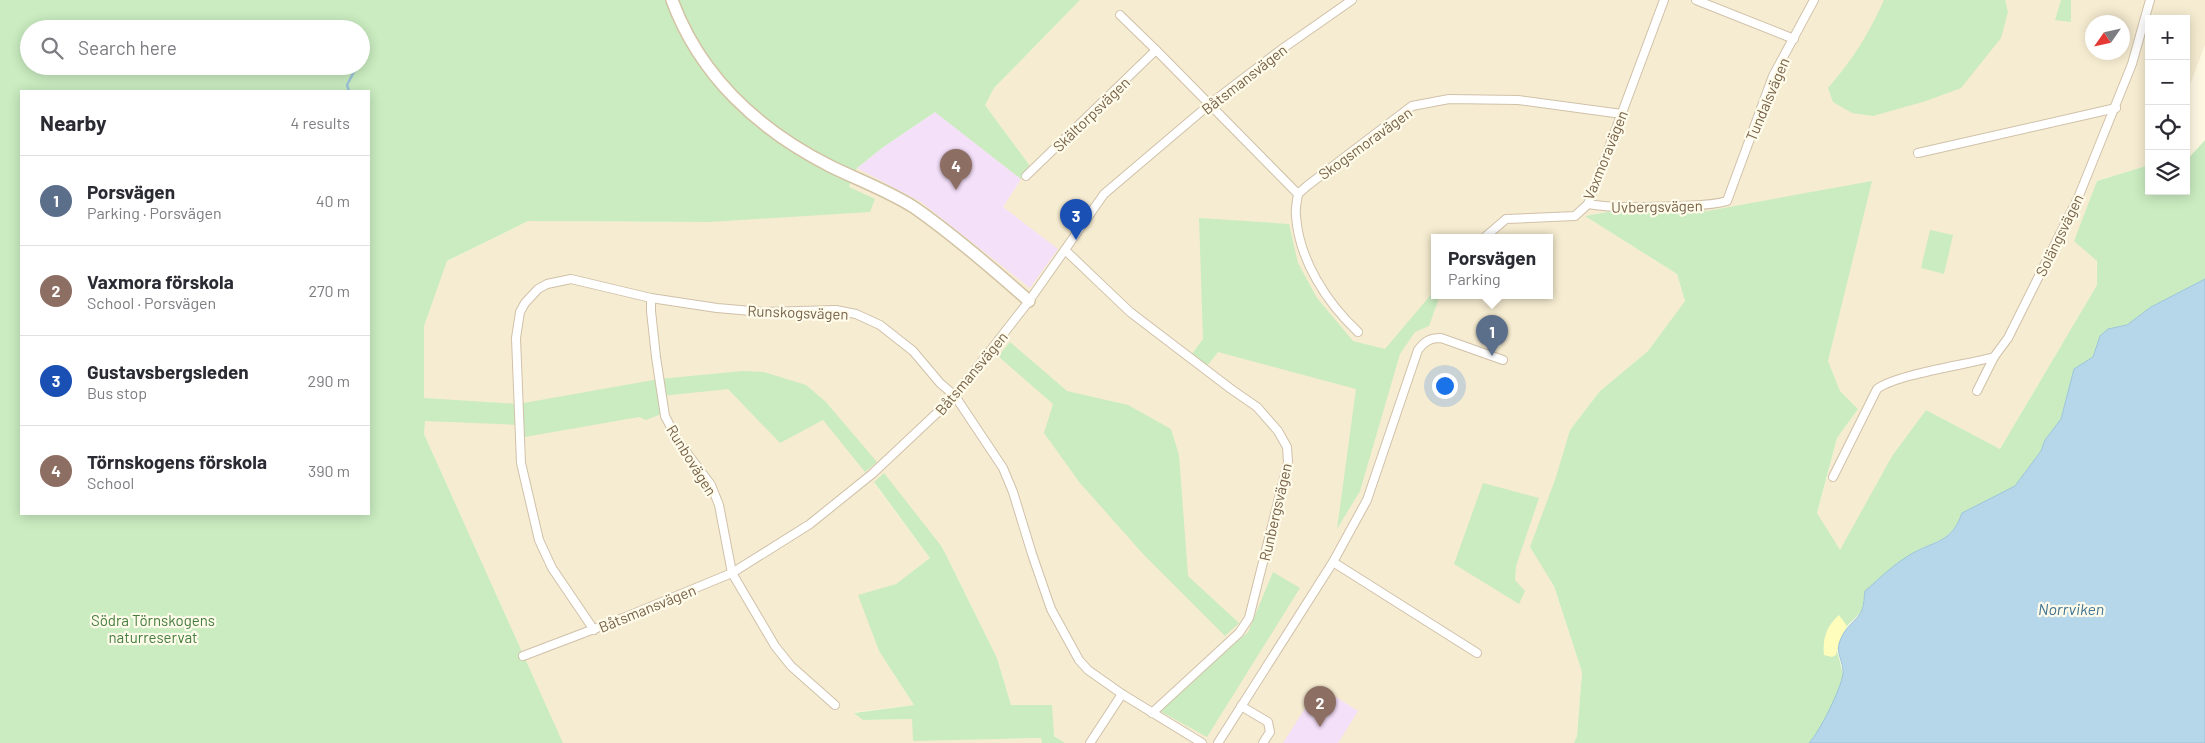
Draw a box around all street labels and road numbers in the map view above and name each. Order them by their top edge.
street label: Båtsmansvägen [1198,40,1290,118]
street label: Tundalsvägen [1741,55,1793,143]
street label: Skältorpsvägen [1049,73,1133,155]
street label: Skogsmoravägen [1315,103,1415,183]
street label: Vaxmoravägen [1579,108,1631,202]
street label: Solängsvägen [2031,191,2087,279]
street label: Uvbergsvägen [1611,196,1703,216]
street label: Runskogsvägen [747,301,849,323]
street label: Båtsmansvägen [931,328,1011,418]
street label: Runbovägen [663,421,721,499]
street label: Runbergsvägen [1255,461,1295,563]
street label: Båtsmansvägen [596,580,698,636]

